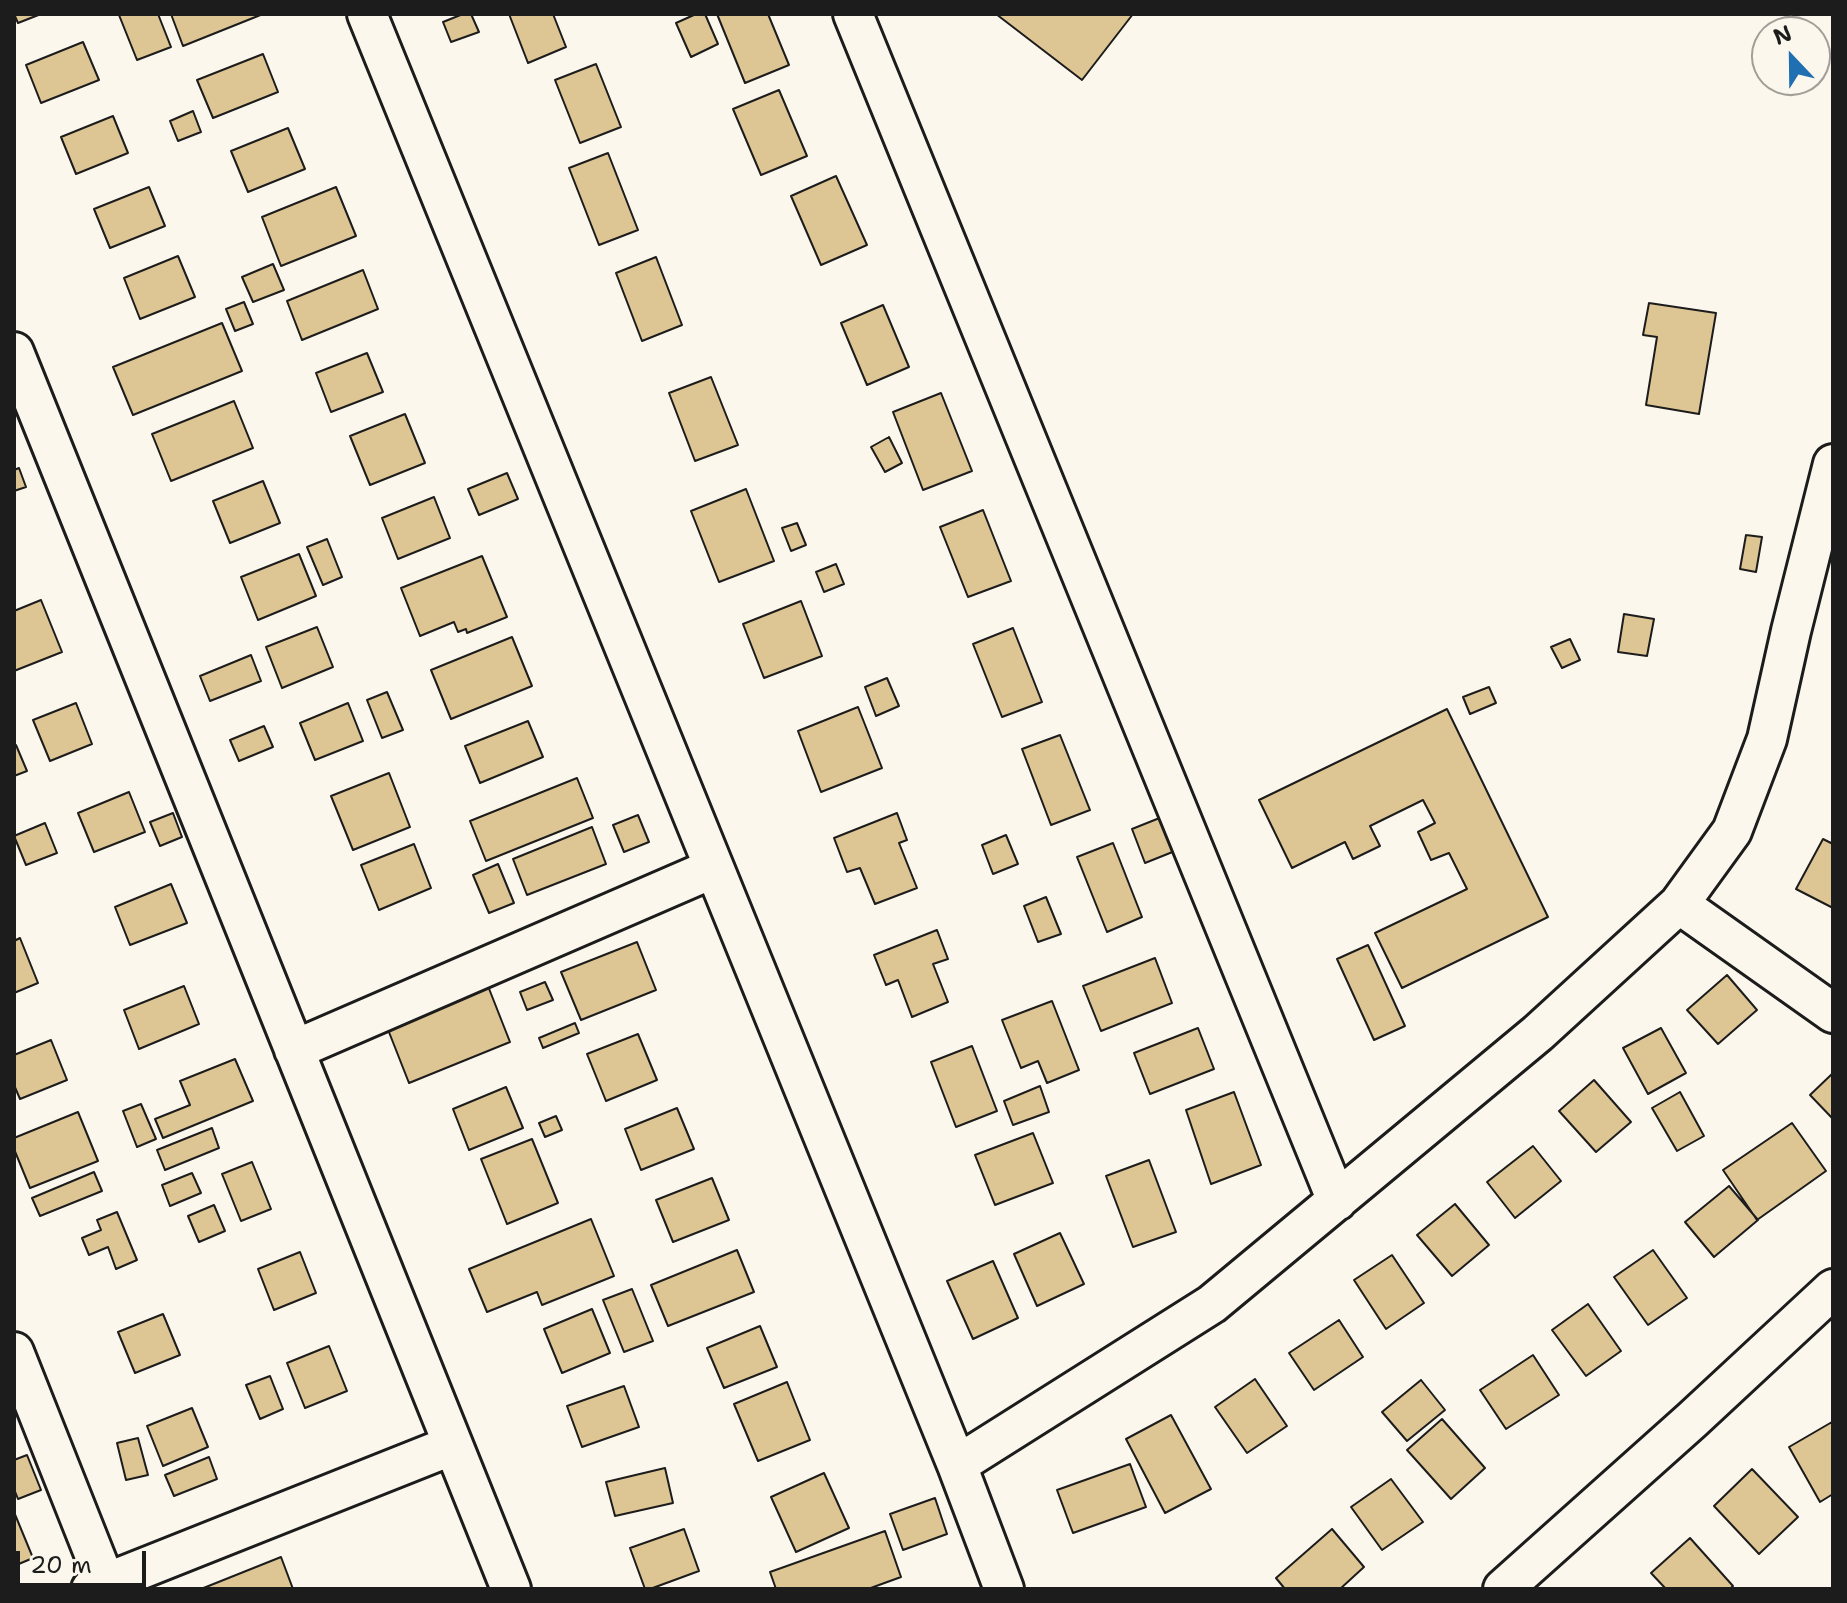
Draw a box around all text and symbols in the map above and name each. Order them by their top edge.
north arrow [1751,16,1831,96]
text: N [1769,18,1796,52]
scale bar [20,1535,150,1585]
text: 20 m [30,1549,92,1581]

